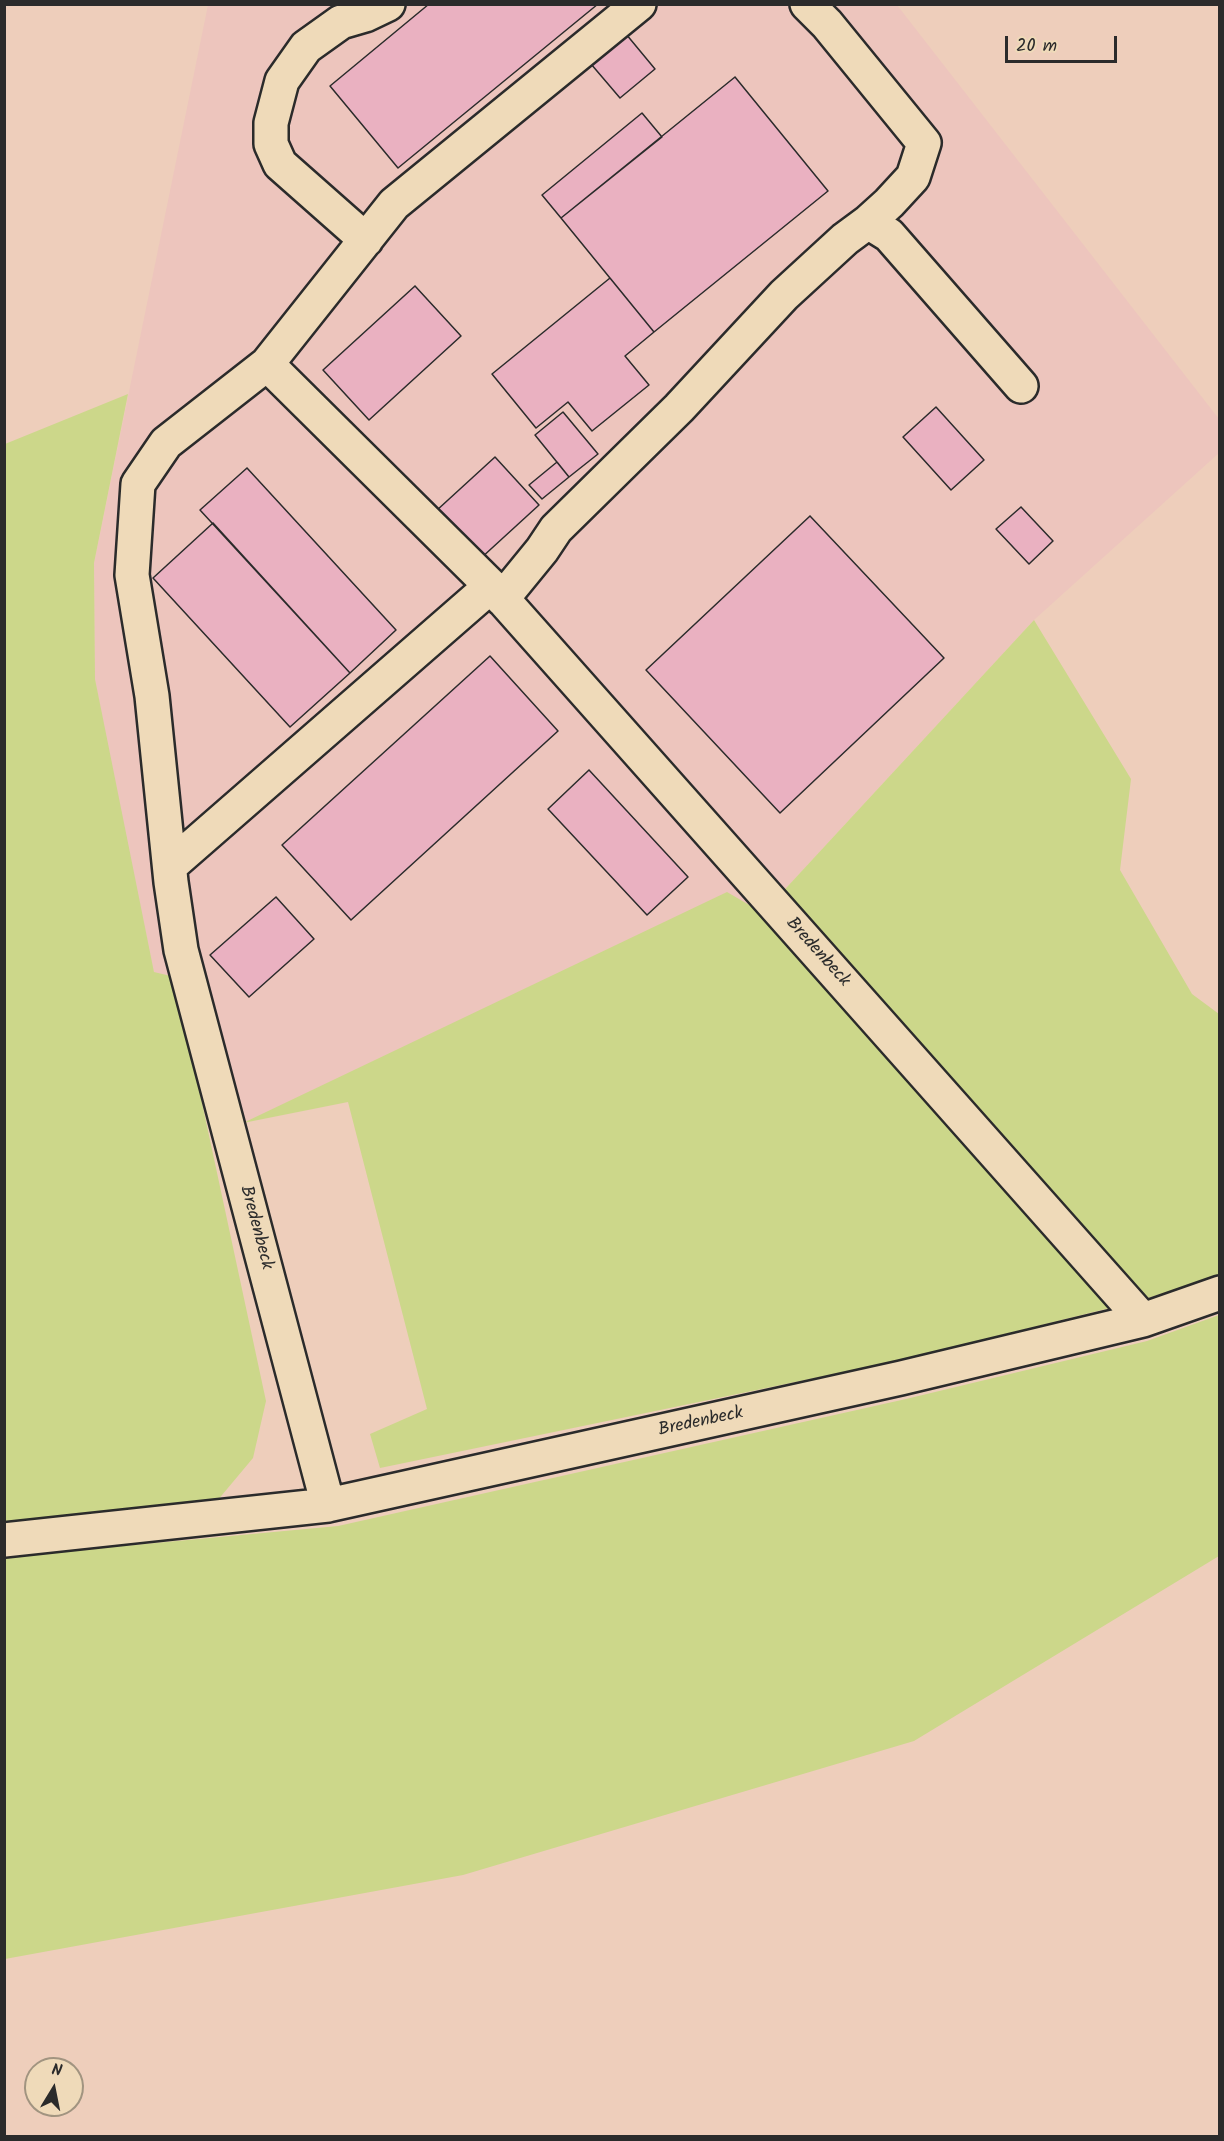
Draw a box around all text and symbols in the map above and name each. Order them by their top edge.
scale bar [1008,24,1120,62]
text: 20 m [1016,32,1057,61]
street label: Bredenbeck [780,914,854,992]
street label: Bredenbeck [233,1184,277,1272]
street label: Bredenbeck [657,1403,745,1443]
north arrow [24,2057,84,2117]
text: N [50,2058,64,2084]

